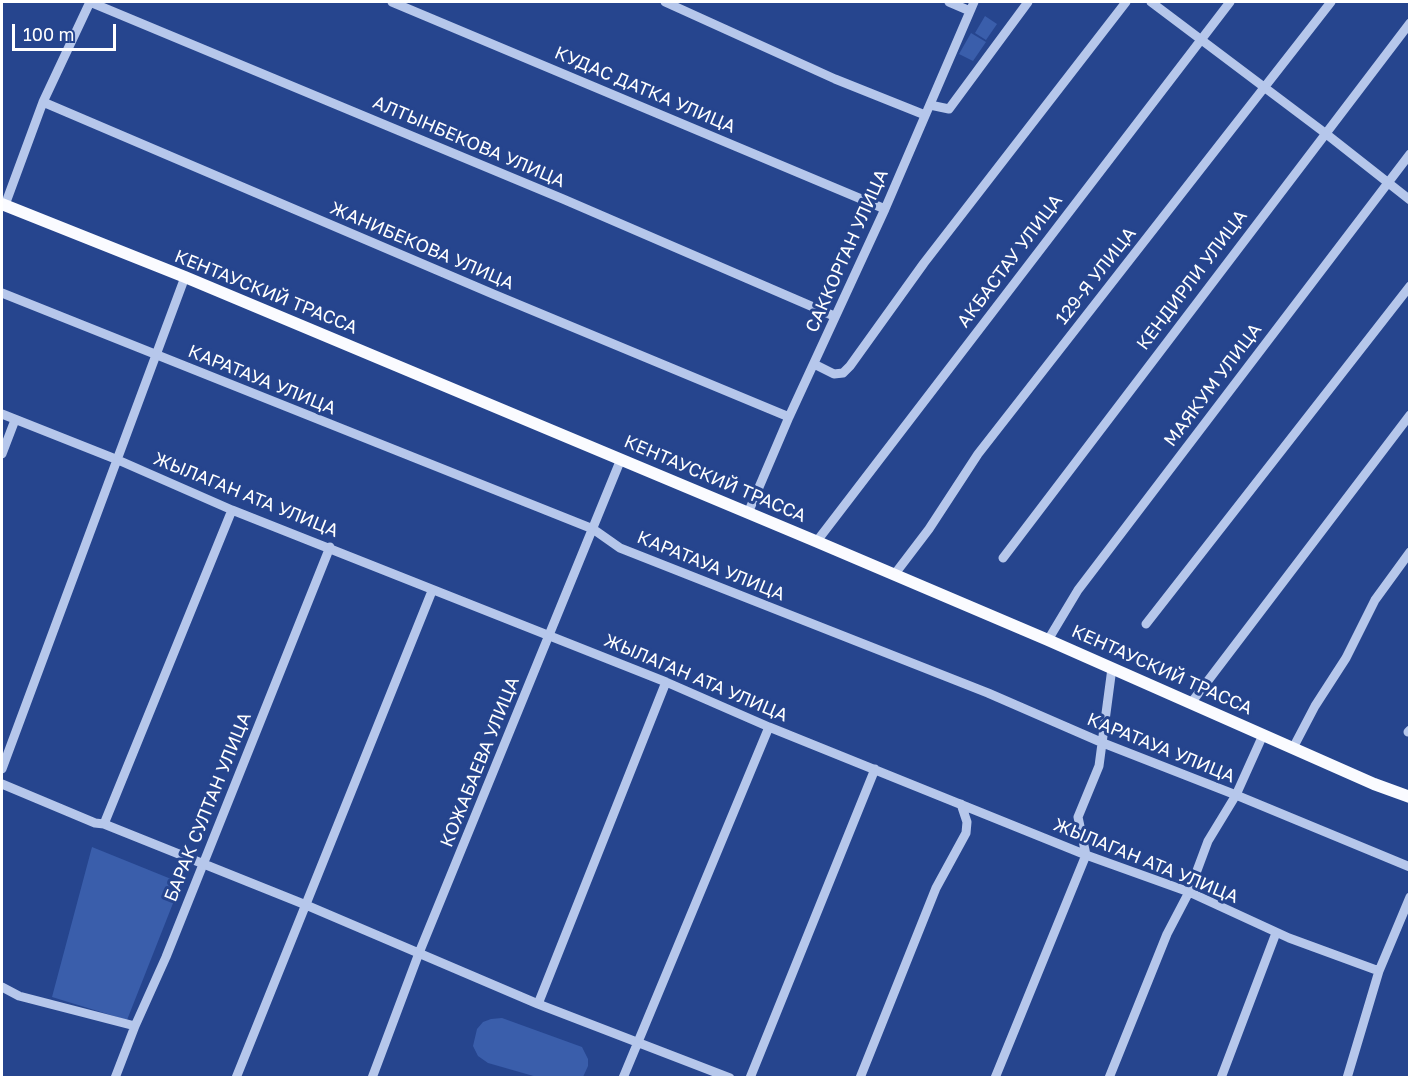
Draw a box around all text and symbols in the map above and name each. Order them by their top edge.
scale bar [15,12,118,50]
text: 100 m [23,23,74,45]
street label: КУДАС ДАТКА УЛИЦА [551,42,739,138]
street label: АЛТЫНБЕКОВА УЛИЦА [370,92,568,192]
street label: САККОРГАН УЛИЦА [801,166,893,336]
street label: АКБАСТАУ УЛИЦА [953,190,1067,332]
street label: ЖАНИБЕКОВА УЛИЦА [327,197,517,295]
street label: КЕНДИРЛИ УЛИЦА [1132,206,1252,354]
street label: 129-Я УЛИЦА [1051,223,1141,329]
street label: КЕНТАУСКИЙ ТРАССА [171,245,361,339]
street label: МАЯКУМ УЛИЦА [1160,319,1266,451]
street label: КАРАТАУА УЛИЦА [185,340,339,420]
street label: КЕНТАУСКИЙ ТРАССА [621,431,809,527]
street label: ЖЫЛАГАН АТА УЛИЦА [150,448,342,542]
street label: КАРАТАУА УЛИЦА [634,526,788,606]
street label: КЕНТАУСКИЙ ТРАССА [1068,620,1256,720]
street label: ЖЫЛАГАН АТА УЛИЦА [601,629,791,727]
street label: КОЖАБАЕВА УЛИЦА [436,674,524,850]
street label: КАРАТАУА УЛИЦА [1084,708,1238,788]
street label: БАРАК СУЛТАН УЛИЦА [160,709,256,905]
street label: ЖЫЛАГАН АТА УЛИЦА [1050,814,1242,908]

